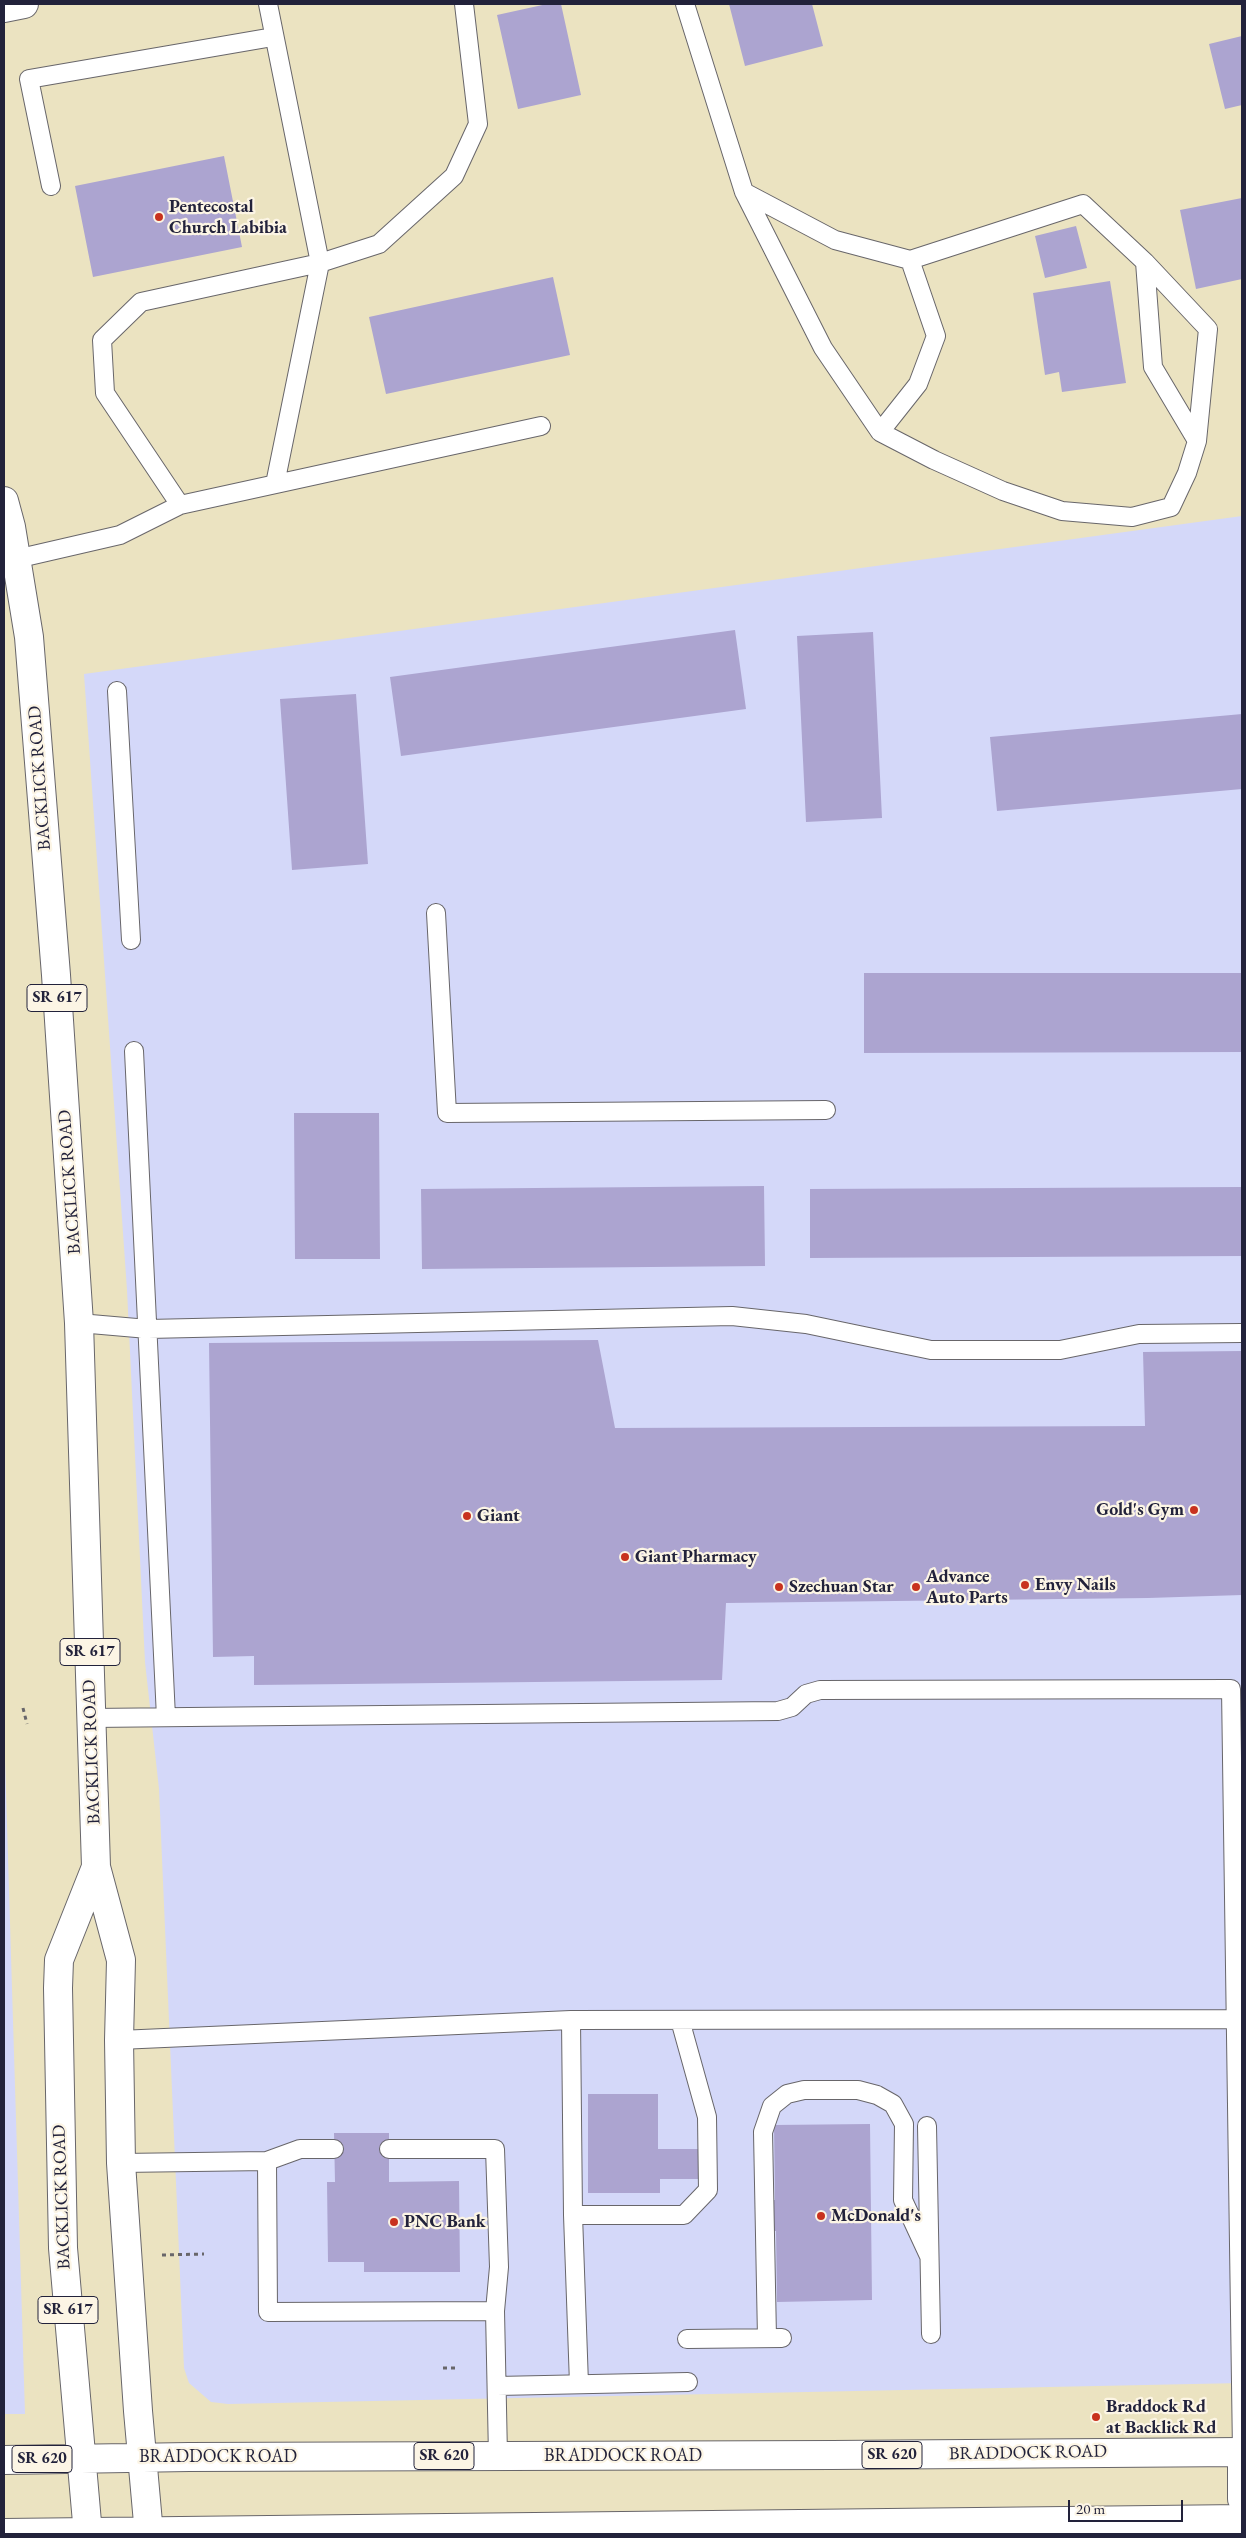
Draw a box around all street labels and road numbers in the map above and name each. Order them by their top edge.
street label: BACKLICK ROAD [24,705,56,851]
road number: SR 617 [27,984,87,1011]
street label: BACKLICK ROAD [54,1109,86,1255]
road number: SR 617 [60,1638,120,1665]
street label: BACKLICK ROAD [79,1679,105,1825]
street label: BACKLICK ROAD [49,2124,75,2270]
road number: SR 617 [38,2296,98,2324]
street label: BRADDOCK ROAD [949,2441,1107,2465]
road number: SR 620 [414,2442,474,2470]
road number: SR 620 [862,2442,922,2468]
street label: BRADDOCK ROAD [544,2445,702,2467]
road number: SR 620 [12,2446,72,2472]
street label: BRADDOCK ROAD [139,2446,297,2468]

